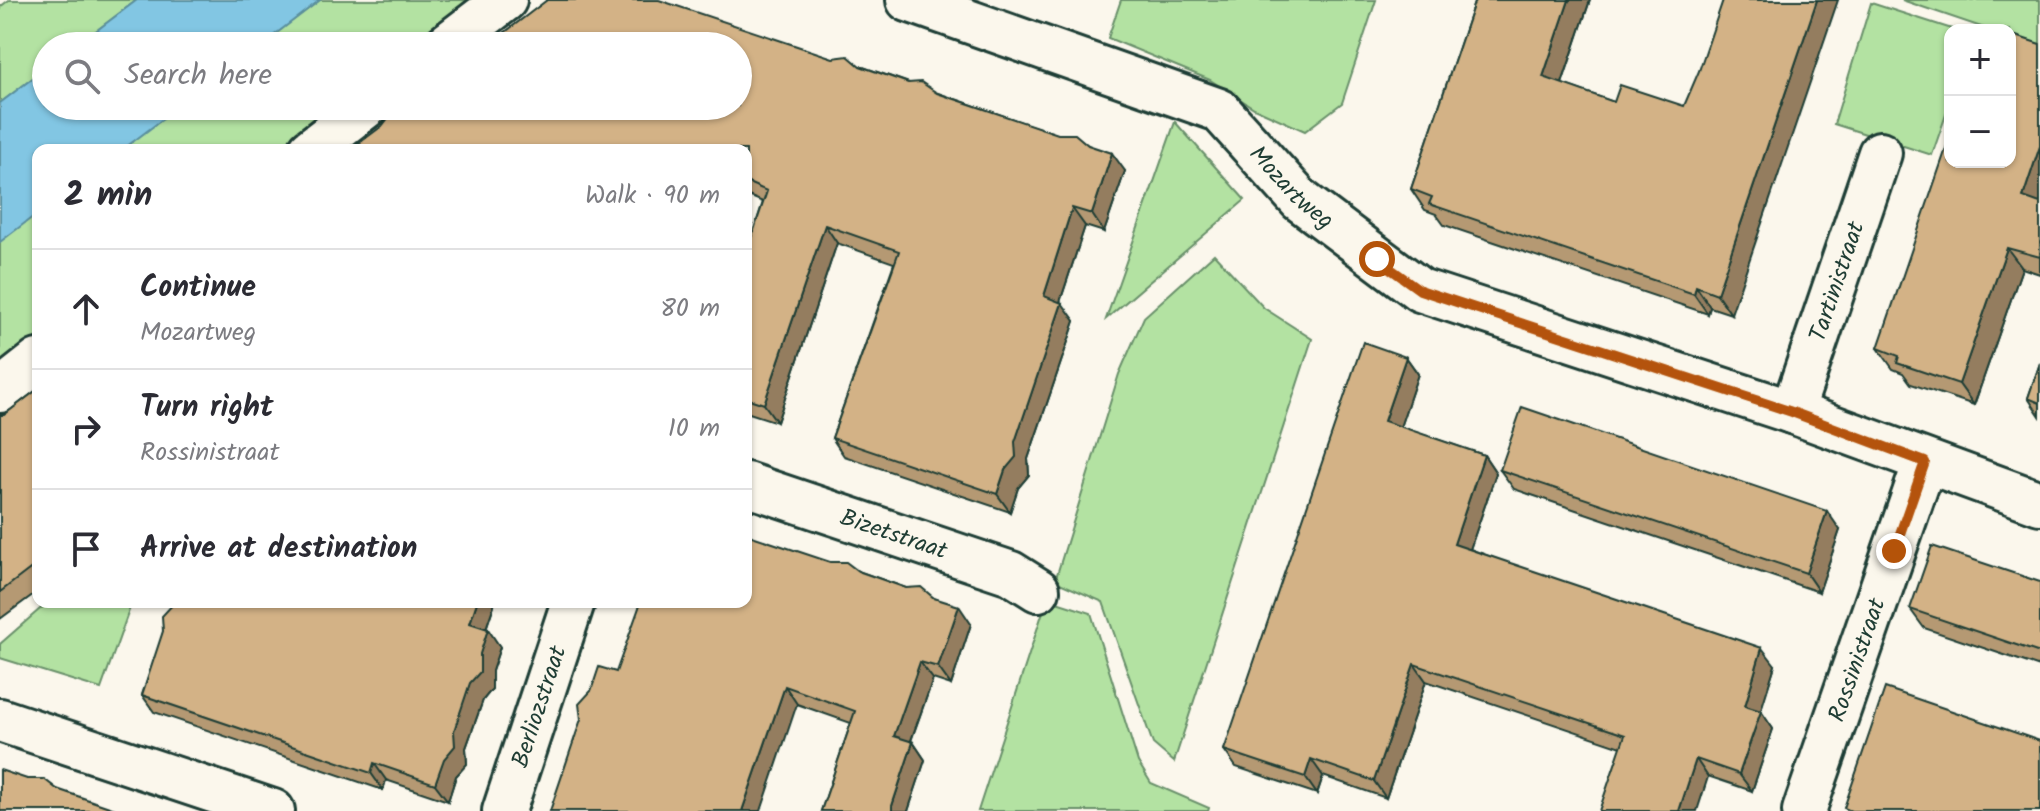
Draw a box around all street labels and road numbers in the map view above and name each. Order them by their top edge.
street label: Mozartweg [1239,137,1342,240]
street label: Tartinistraat [1799,216,1877,347]
street label: Bizetstraat [835,499,953,571]
street label: Rossinistraat [1818,592,1898,728]
street label: Berliozstraat [502,640,578,773]

